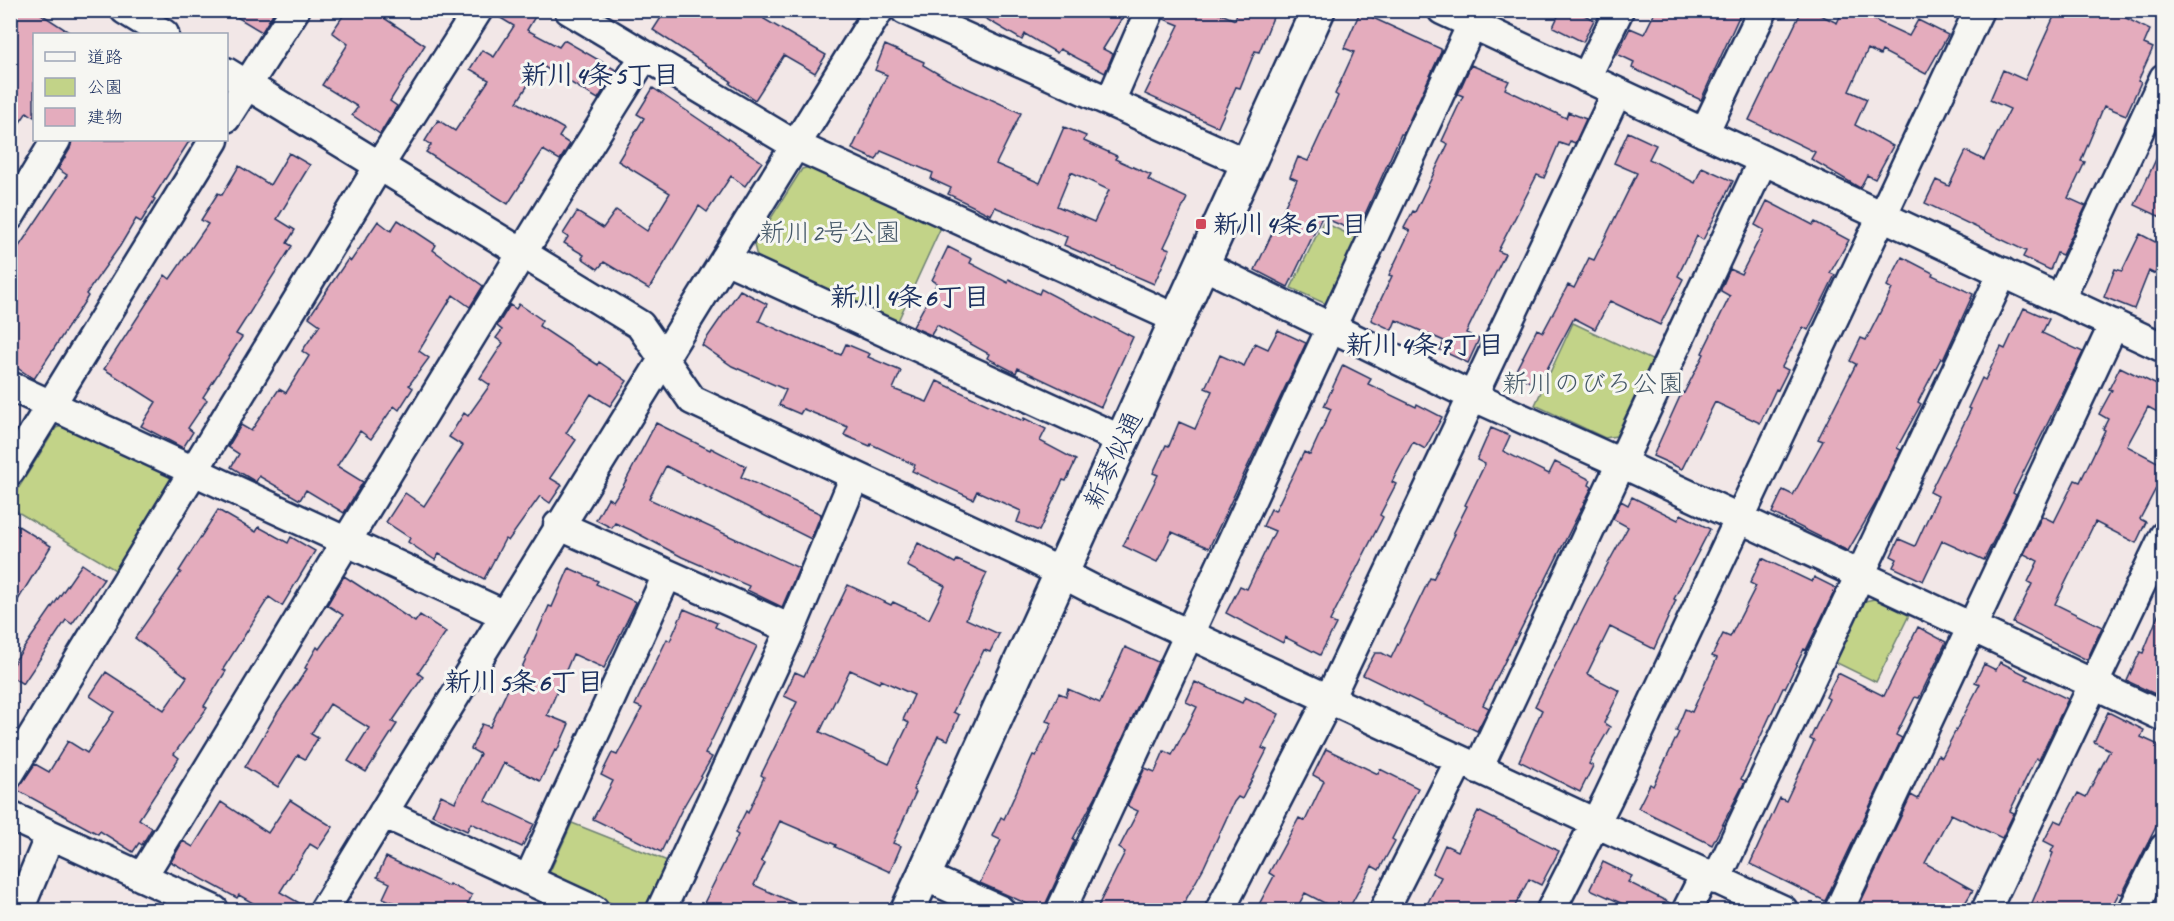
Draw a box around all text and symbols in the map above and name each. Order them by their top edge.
legend [33,33,228,141]
text: 道路 [87,46,123,68]
district label: 新川4条5丁目 [521,58,679,92]
text: 公園 [87,76,123,98]
text: 建物 [87,106,123,128]
place label: 新川4条6丁目 [1213,208,1367,241]
park label: 新川2号公園 [759,216,901,249]
marker: 新川4条6丁目 [1194,217,1208,231]
district label: 新川4条6丁目 [830,280,990,314]
district label: 新川4条7丁目 [1345,328,1505,362]
park label: 新川のびろ公園 [1502,367,1684,400]
street label: 新琴似通 [1076,406,1150,514]
district label: 新川5条6丁目 [444,665,604,699]

